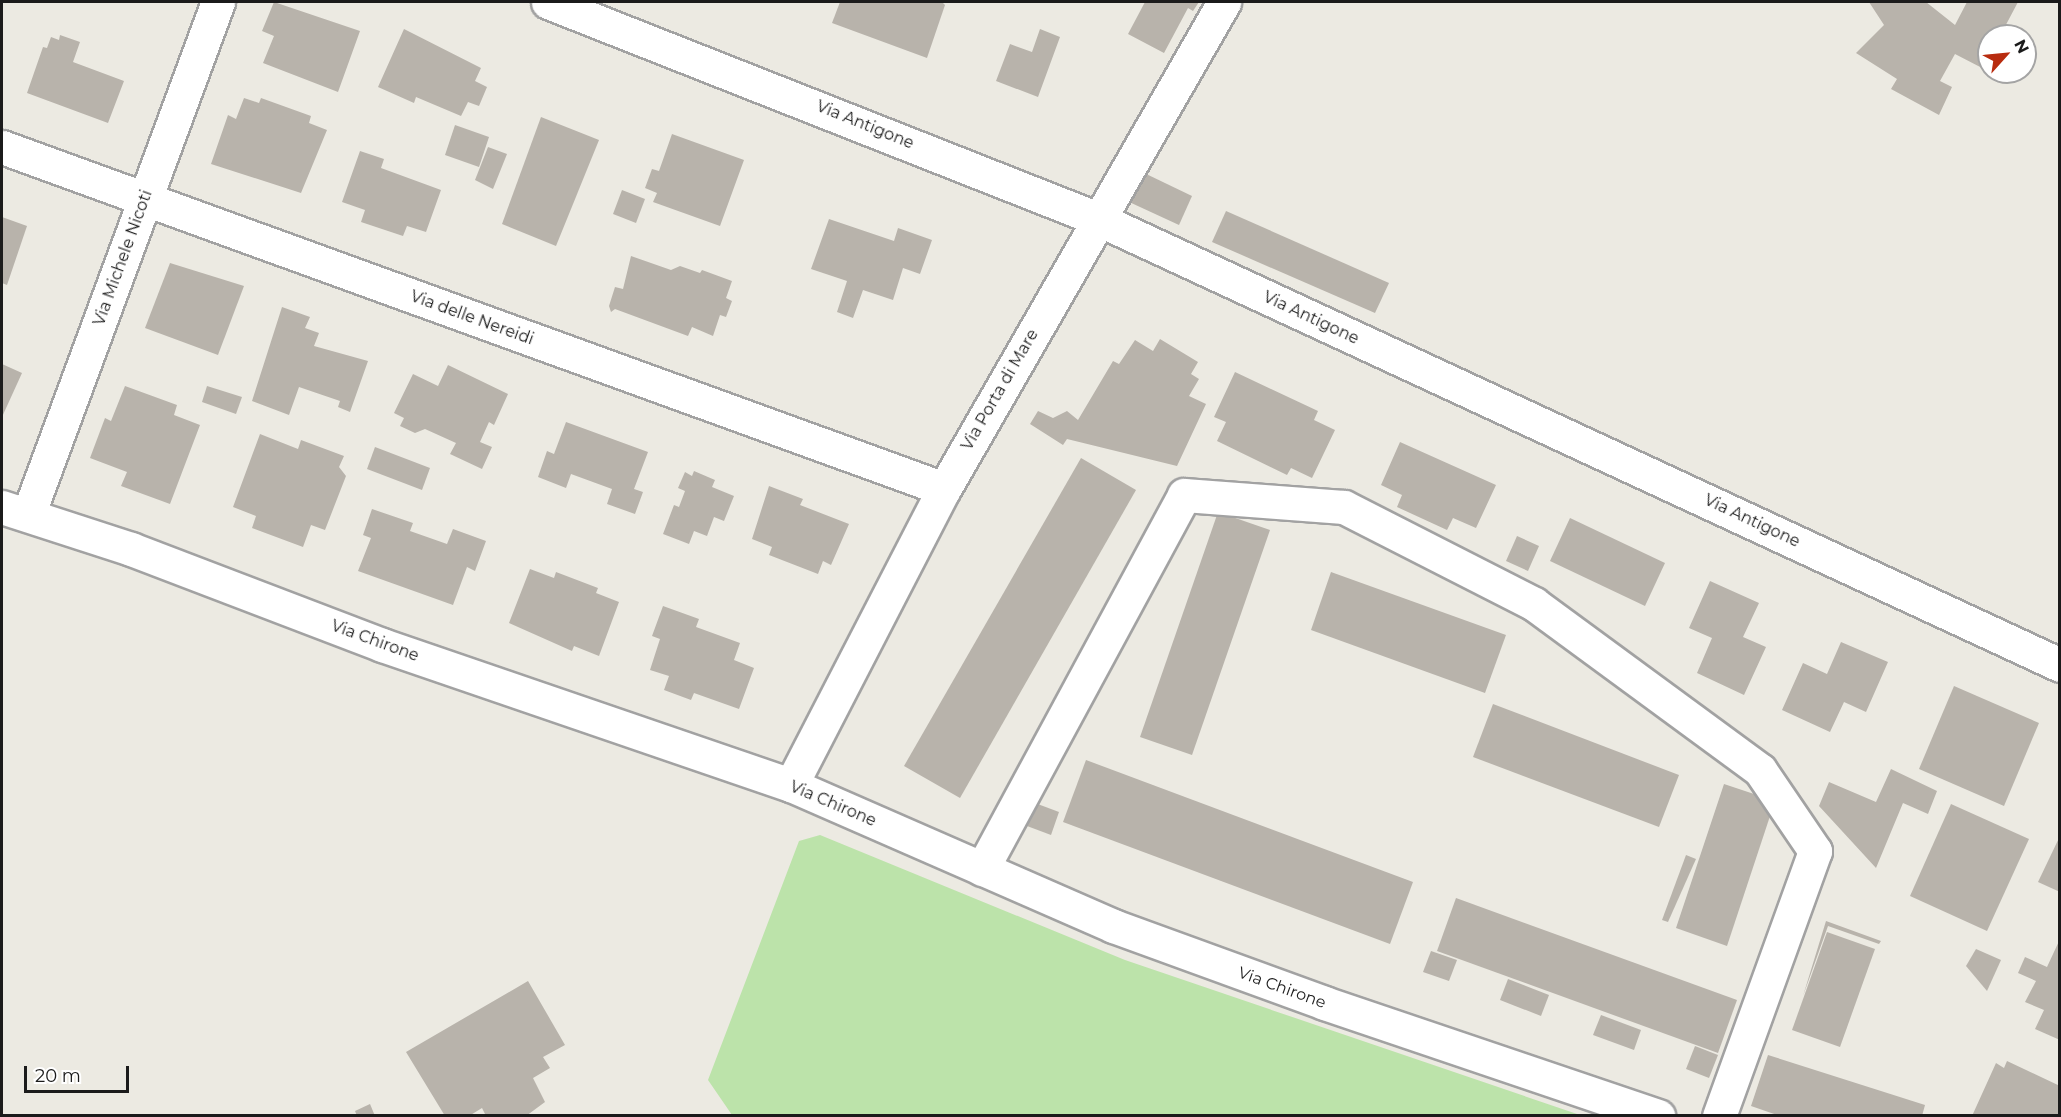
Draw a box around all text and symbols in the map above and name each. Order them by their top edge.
north arrow [1977,24,2037,84]
text: N [2010,36,2033,57]
street label: Via Antigone [813,97,917,153]
street label: Via Michele Nicoti [90,188,156,328]
street label: Via delle Nereidi [408,287,536,349]
street label: Via Antigone [1260,287,1362,349]
street label: Via Porta di Mare [958,326,1042,454]
street label: Via Antigone [1701,490,1803,552]
street label: Via Chirone [328,616,422,666]
street label: Via Chirone [787,777,879,831]
street label: Via Chirone [1235,963,1329,1013]
scale bar [27,1054,132,1092]
text: 20 m [35,1065,81,1087]

